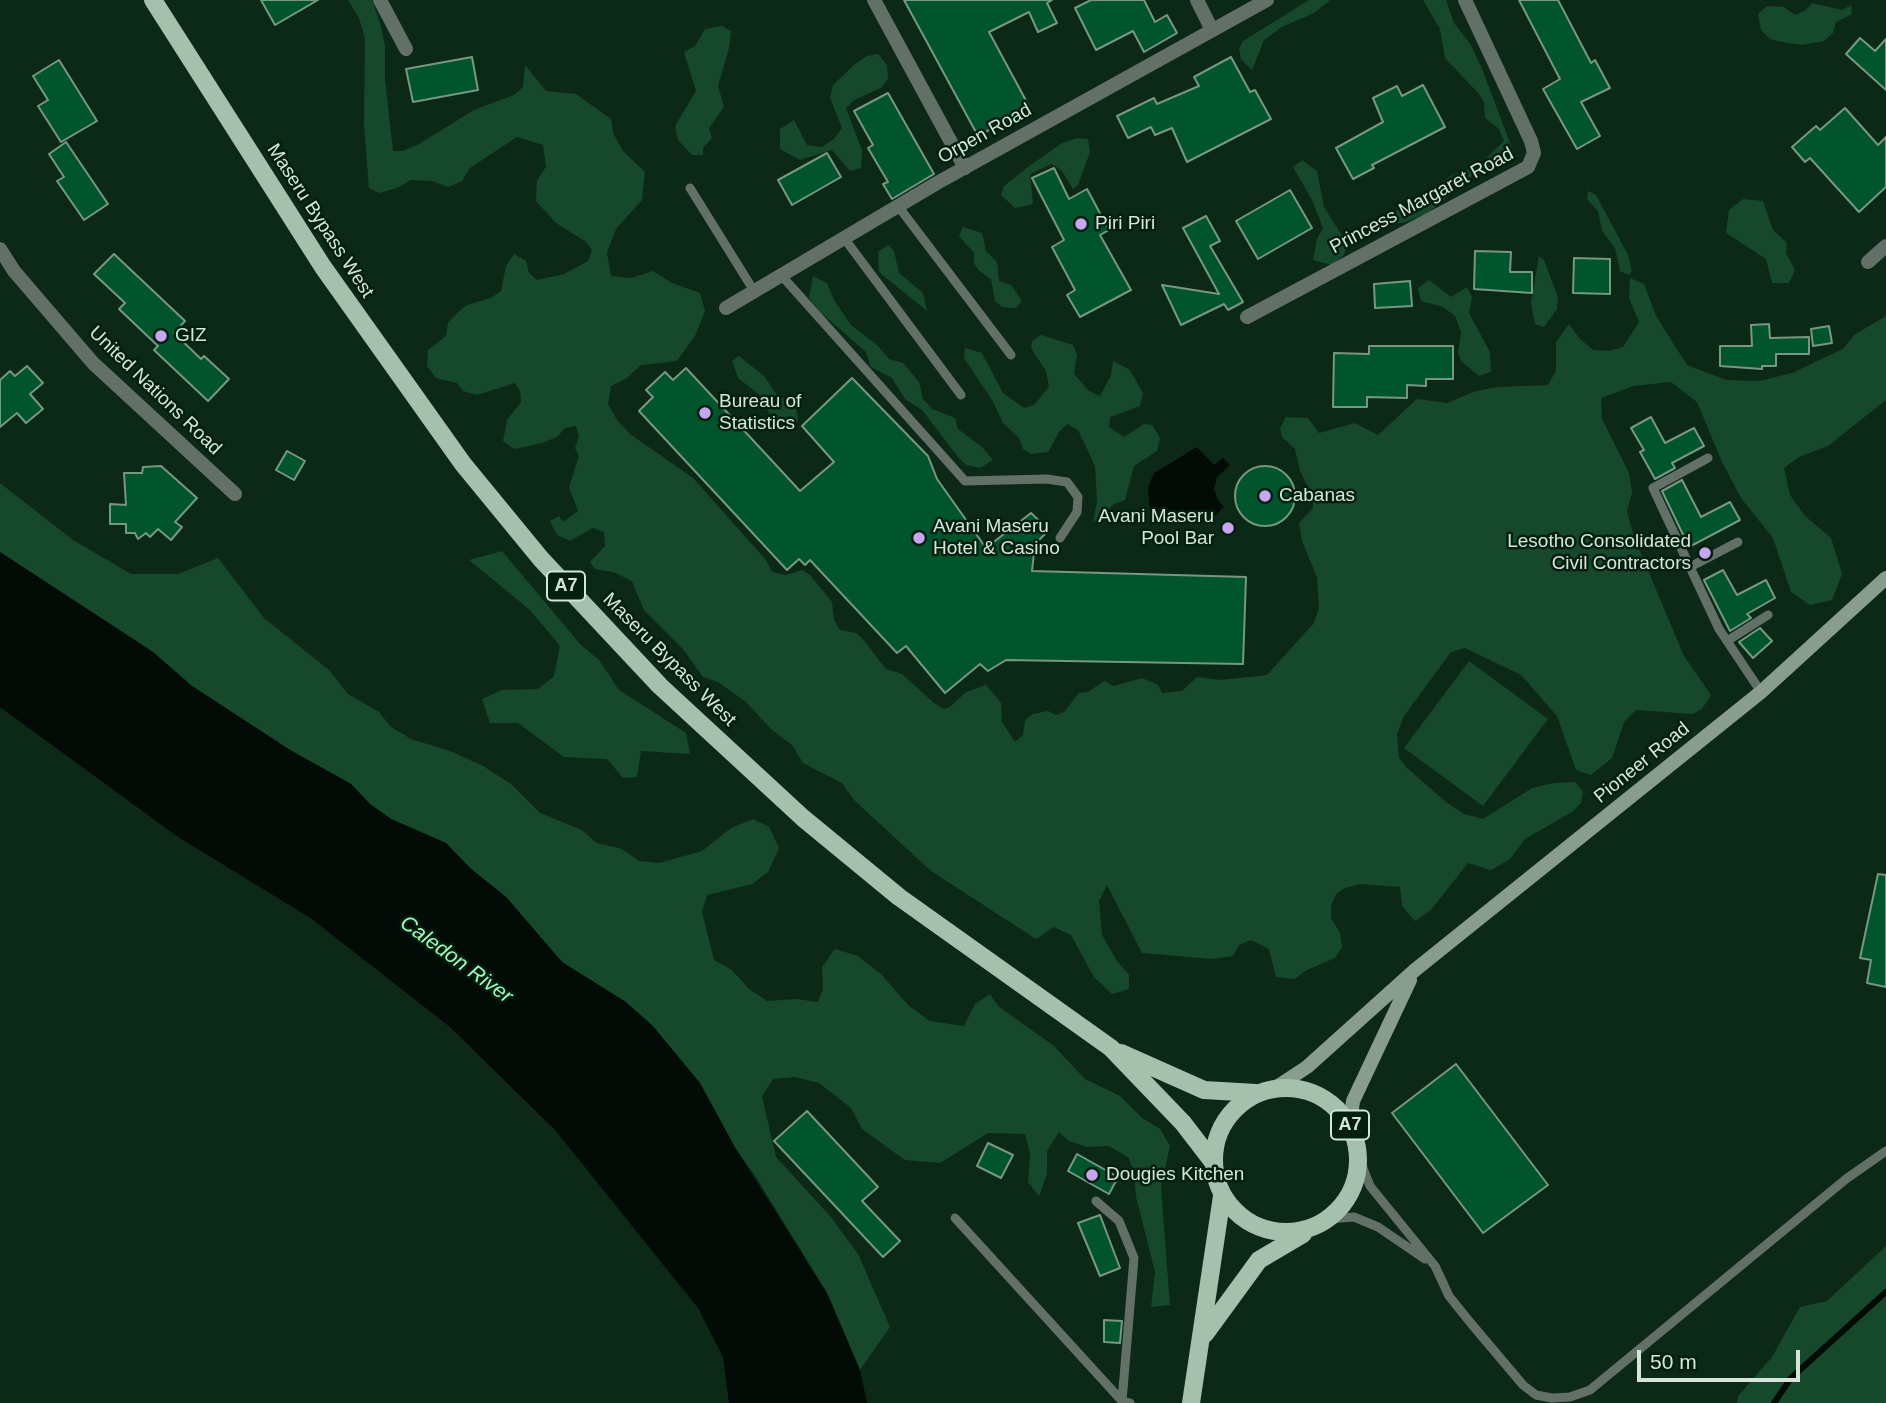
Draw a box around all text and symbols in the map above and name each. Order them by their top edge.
street label: Orpen Road [934,99,1036,169]
street label: Maseru Bypass West [262,140,378,302]
street label: Princess Margaret Road [1326,143,1518,259]
place label: Piri Piri [1095,213,1155,235]
marker: Piri Piri [1073,216,1089,232]
street label: United Nations Road [84,322,226,460]
place label: GIZ [175,325,207,347]
marker: GIZ [153,328,169,344]
place label: Bureau of Statistics [719,391,801,435]
marker: Bureau of Statistics [697,405,713,421]
place label: Cabanas [1279,485,1355,507]
marker: Cabanas [1257,488,1273,504]
place label: Avani Maseru Pool Bar [1098,506,1214,550]
place label: Avani Maseru Hotel & Casino [933,516,1060,560]
marker: Avani Maseru Pool Bar [1220,520,1236,536]
marker: Avani Maseru Hotel & Casino [911,530,927,546]
place label: Lesotho Consolidated Civil Contractors [1507,531,1691,575]
marker: Lesotho Consolidated Civil Contractors [1697,545,1713,561]
road number: A7 [547,572,585,600]
street label: Maseru Bypass West [598,589,740,731]
street label: Pioneer Road [1590,718,1694,808]
water label: Caledon River [395,911,517,1009]
road number: A7 [1331,1110,1369,1140]
place label: Dougies Kitchen [1106,1164,1244,1186]
marker: Dougies Kitchen [1084,1167,1100,1183]
scale bar [1641,1336,1804,1380]
text: 50 m [1650,1350,1697,1373]

